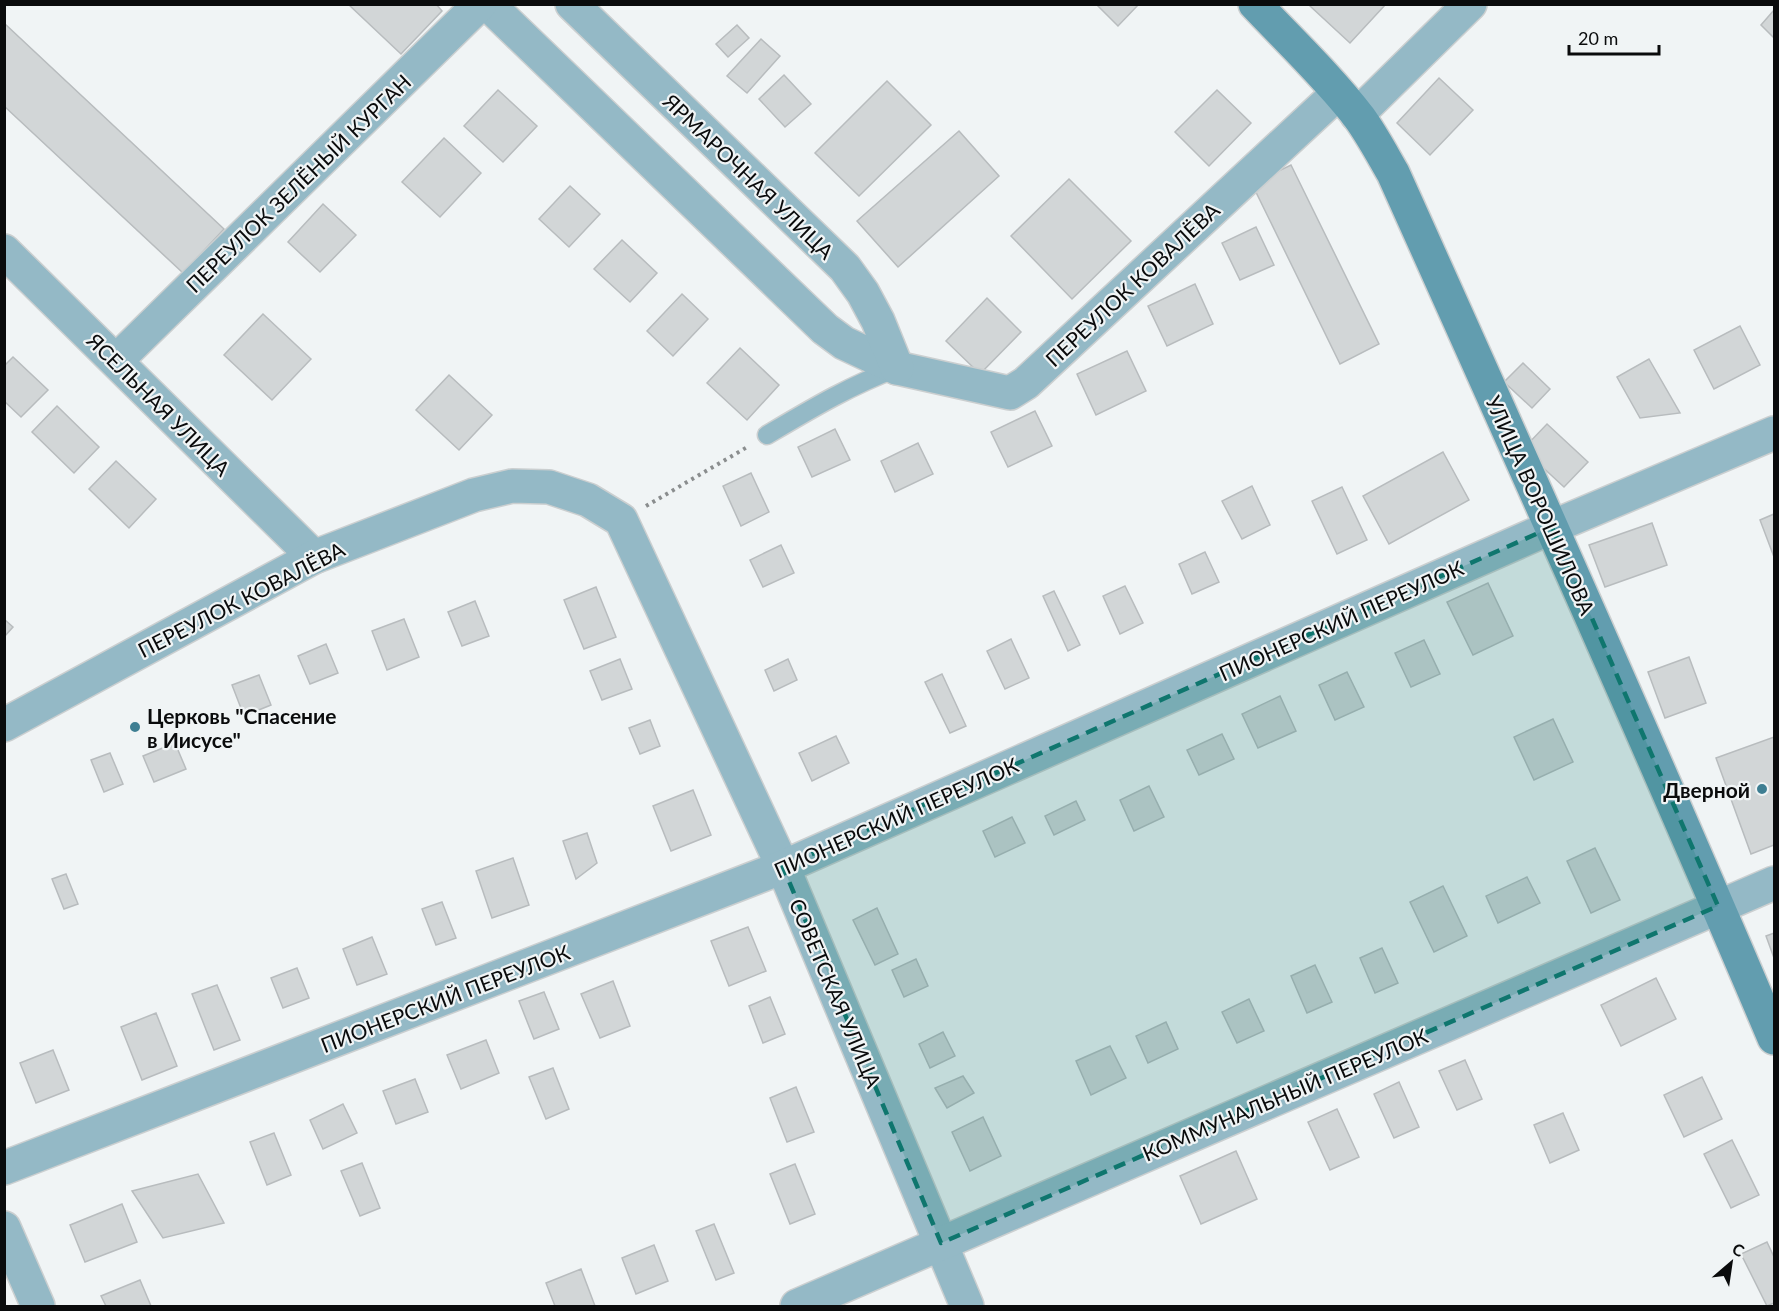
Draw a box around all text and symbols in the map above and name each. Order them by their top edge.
scale bar [1569,18,1659,56]
text: 20 m [1578,27,1618,49]
street label: ПЕРЕУЛОК ЗЕЛЁНЫЙ КУРГАН [180,69,416,297]
street label: ЯРМАРОЧНАЯ УЛИЦА [658,88,840,264]
street label: ПЕРЕУЛОК КОВАЛЁВА [1040,196,1225,371]
street label: ЯСЕЛЬНАЯ УЛИЦА [82,327,236,481]
street label: УЛИЦА ВОРОШИЛОВА [1481,392,1601,619]
street label: ПЕРЕУЛОК КОВАЛЁВА [133,536,349,662]
street label: ПИОНЕРСКИЙ ПЕРЕУЛОК [1215,555,1467,685]
place label: Церковь "Спасение в Иисусе" [147,703,337,752]
marker: Церковь "Спасение в Иисусе" [128,720,142,734]
street label: ПИОНЕРСКИЙ ПЕРЕУЛОК [770,752,1022,882]
place label: Дверной [1663,777,1750,802]
marker: Дверной [1755,782,1769,796]
street label: СОВЕТСКАЯ УЛИЦА [785,895,888,1092]
street label: ПИОНЕРСКИЙ ПЕРЕУЛОК [317,939,573,1057]
street label: КОММУНАЛЬНЫЙ ПЕРЕУЛОК [1139,1022,1431,1166]
north arrow [1701,1233,1761,1293]
text: С [1729,1239,1748,1261]

